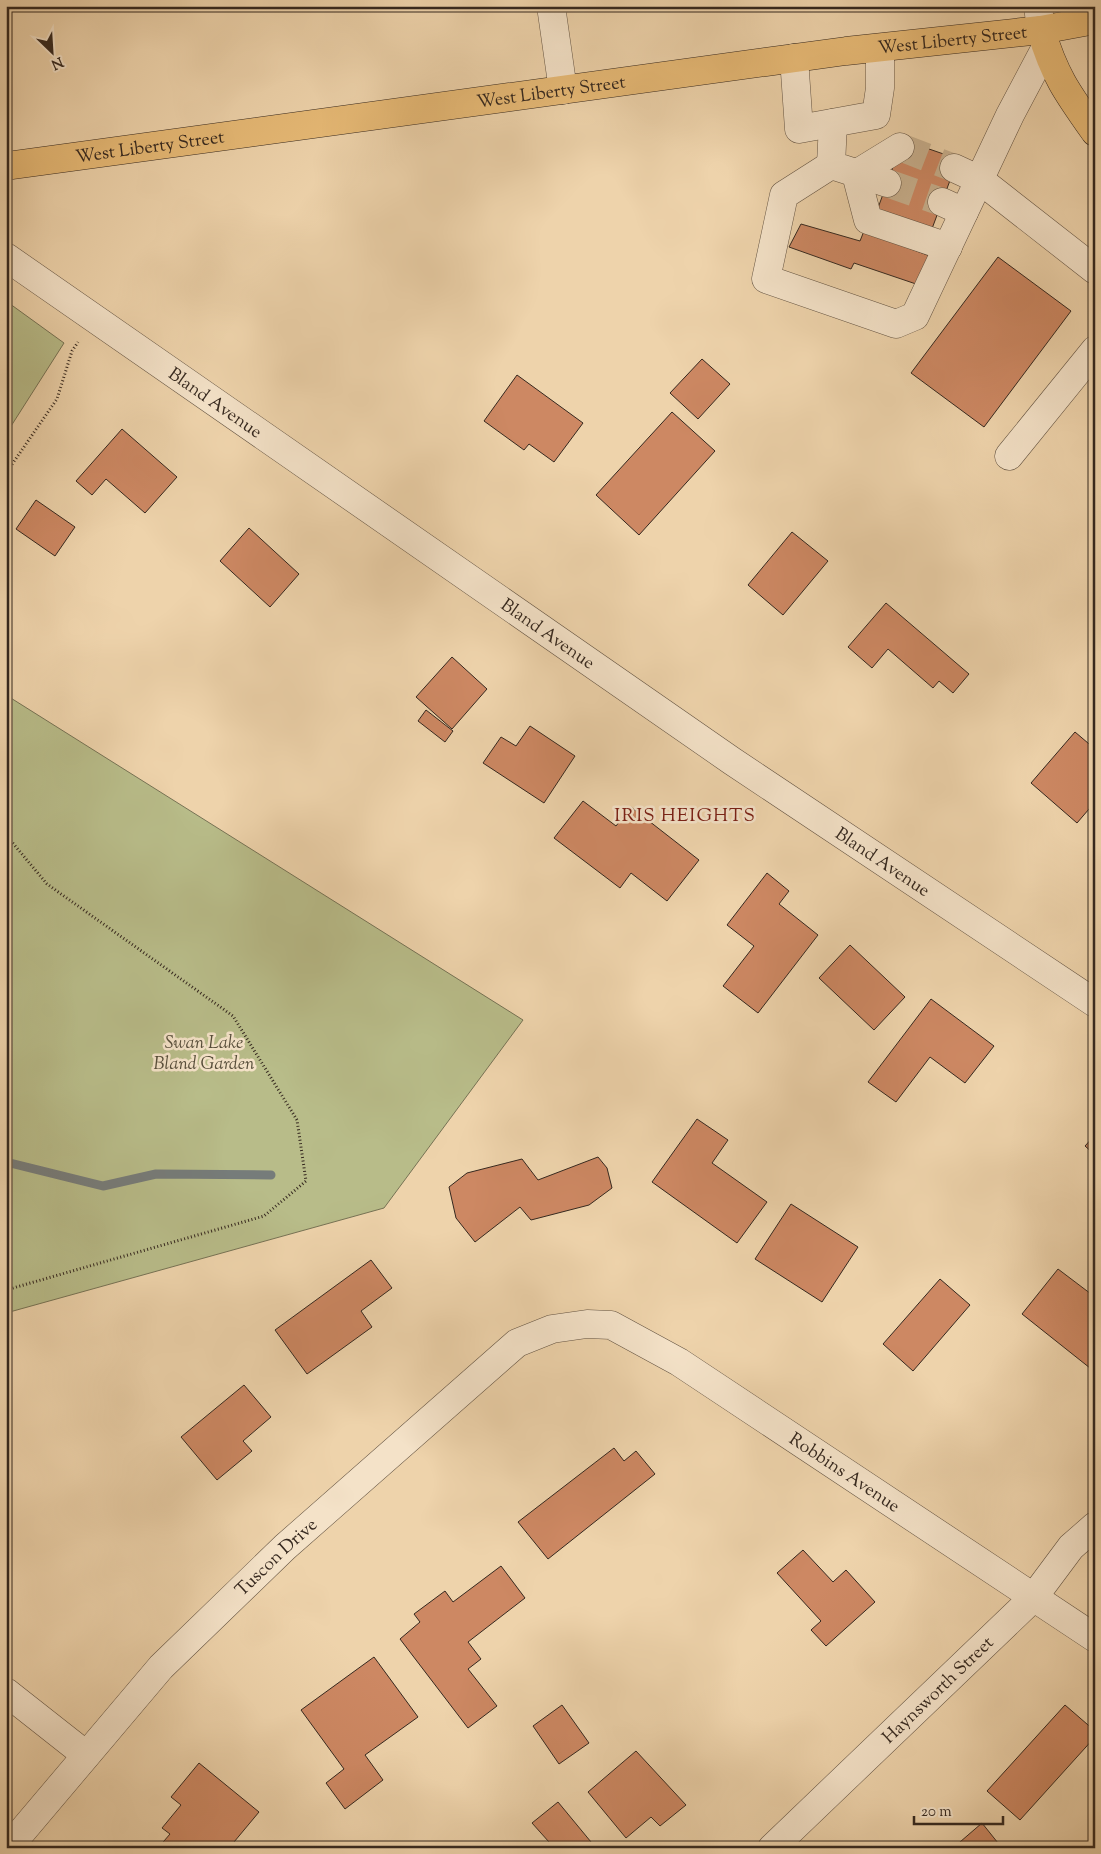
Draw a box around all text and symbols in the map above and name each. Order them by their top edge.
street label: West Liberty Street [877,21,1029,62]
north arrow [28,28,78,78]
text: N [47,51,66,73]
street label: West Liberty Street [475,70,627,116]
street label: West Liberty Street [74,125,226,171]
street label: Bland Avenue [162,362,267,446]
street label: Bland Avenue [495,593,599,677]
district label: IRIS HEIGHTS [614,803,756,830]
street label: Bland Avenue [829,822,934,904]
park label: Swan Lake Bland Garden [154,1031,255,1078]
street label: Robbins Avenue [783,1427,904,1520]
street label: Tuscon Drive [230,1513,324,1603]
street label: Haynsworth Street [877,1631,1000,1751]
scale bar [914,1794,1002,1826]
text: 20 m [921,1802,952,1823]

